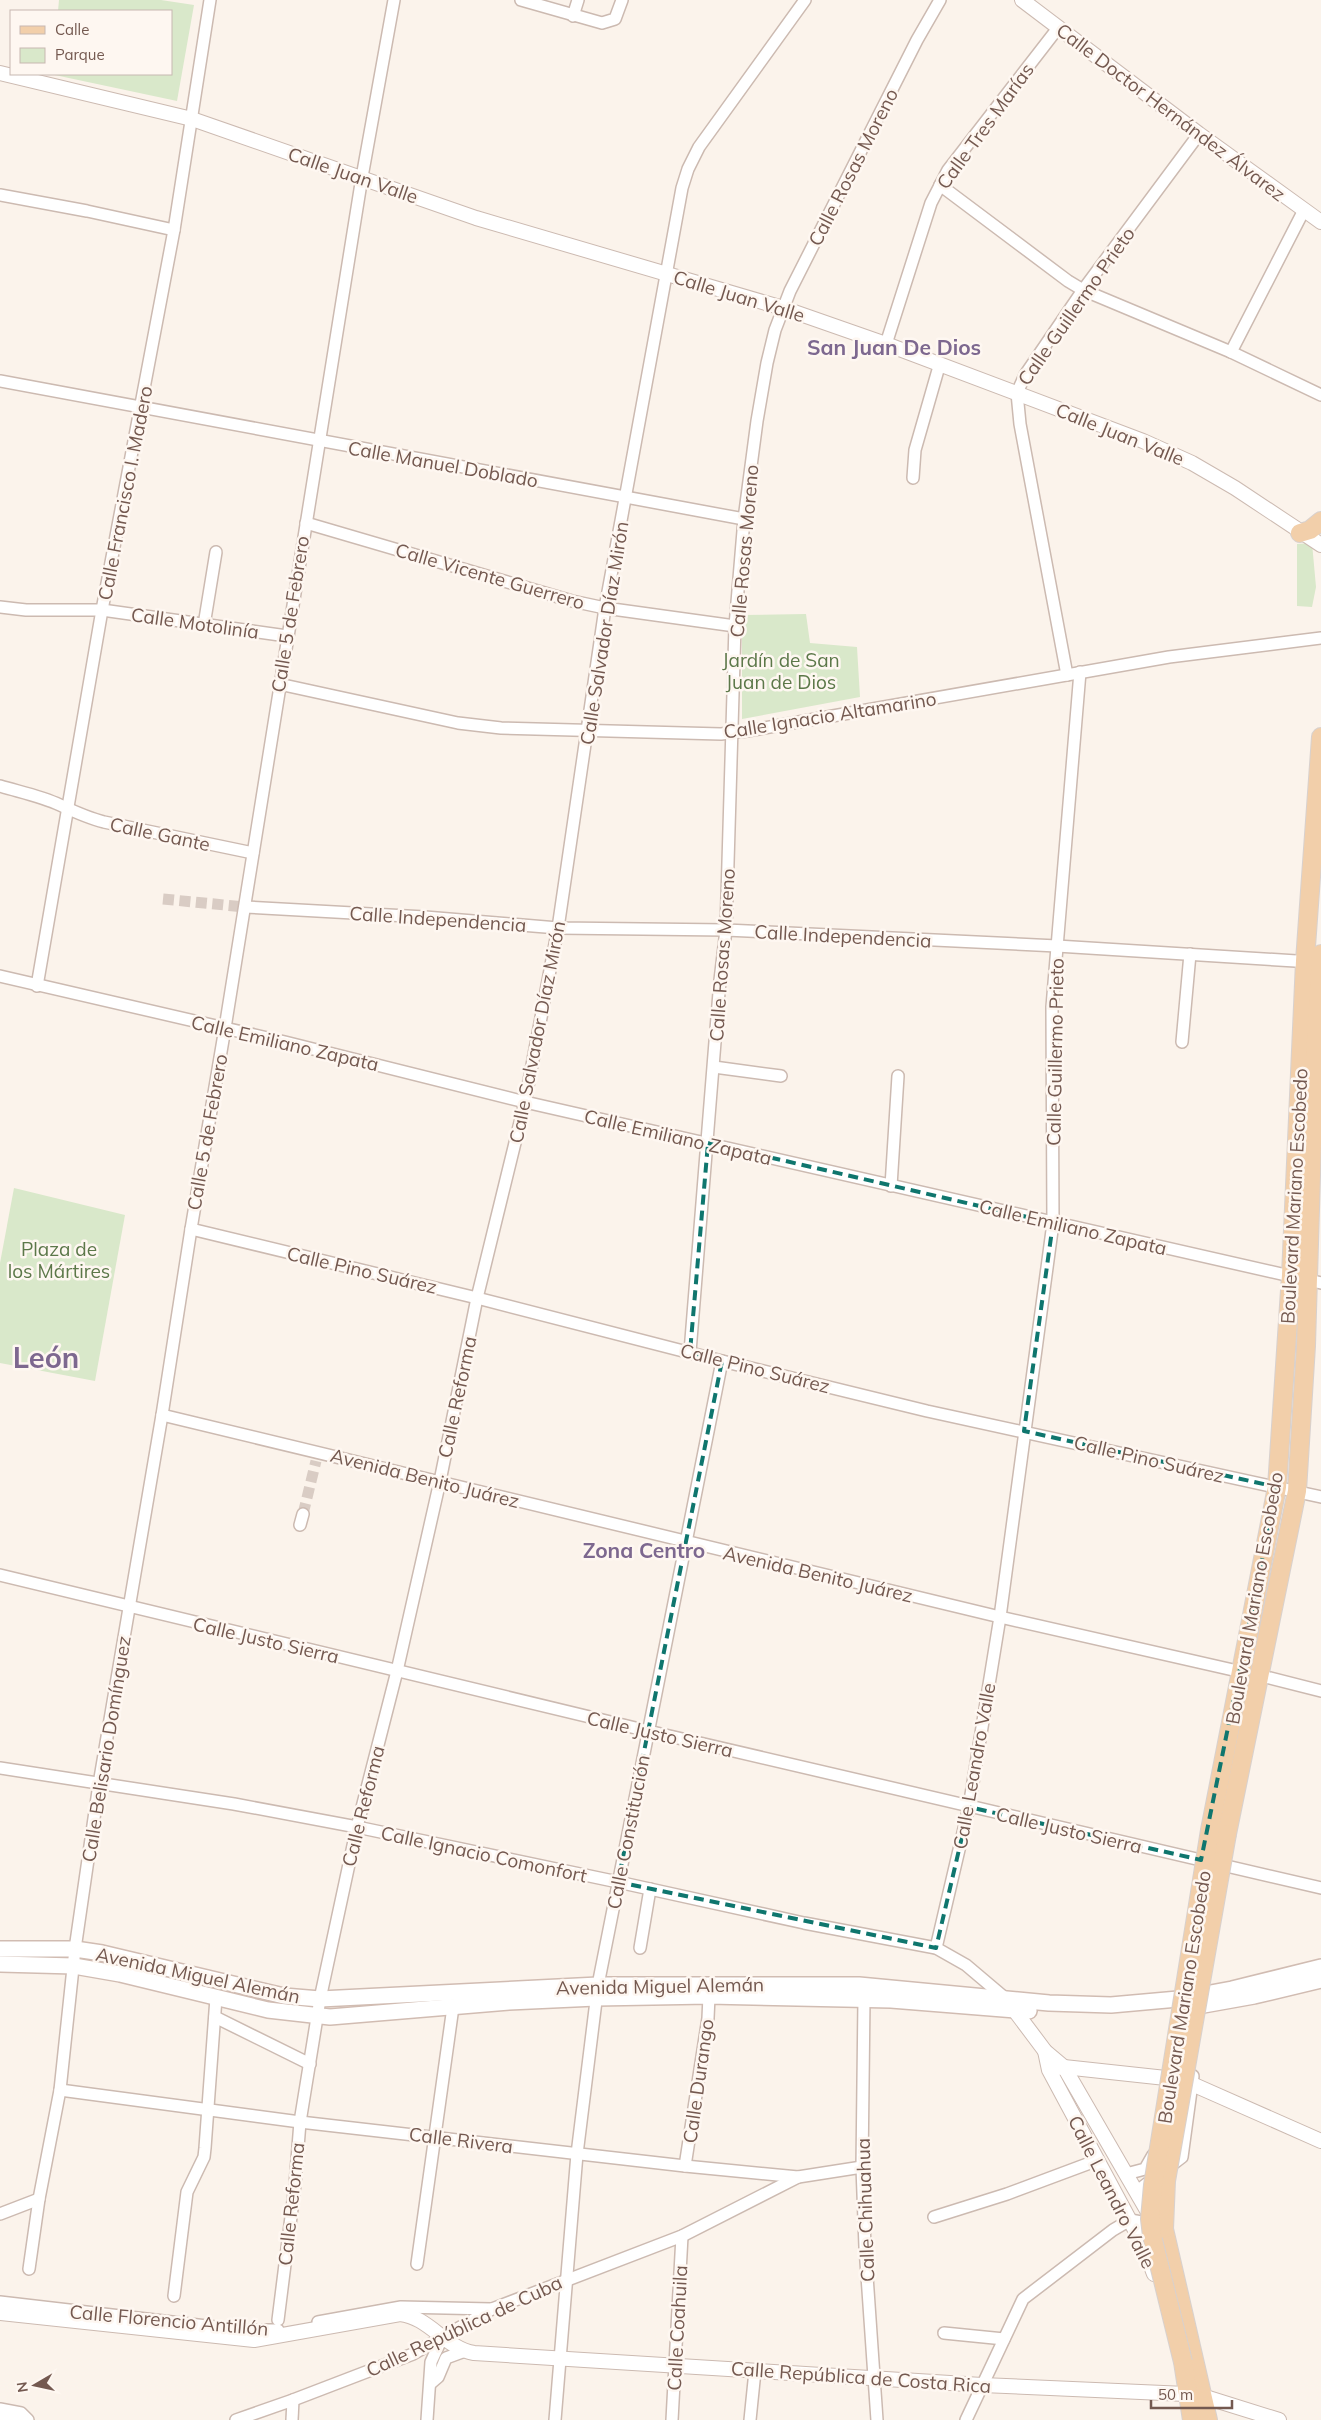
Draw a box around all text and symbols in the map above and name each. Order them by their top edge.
legend [10,10,172,75]
street label: Calle Doctor Hernández Álvarez [1052,18,1290,206]
text: Calle [55,20,89,39]
text: Parque [55,45,105,64]
street label: Calle Tres Marías [931,58,1039,194]
street label: Calle Rosas Moreno [803,84,903,250]
street label: Calle Juan Valle [285,141,421,209]
street label: Calle Guillermo Prieto [1012,222,1140,390]
street label: Calle Juan Valle [670,265,808,327]
district label: San Juan De Dios [807,334,981,360]
street label: Calle Francisco I. Madero [92,384,158,602]
street label: Calle Juan Valle [1052,397,1188,471]
street label: Calle Manuel Doblado [346,435,540,493]
street label: Calle Rosas Moreno [724,463,764,639]
street label: Calle Salvador Díaz Mirón [574,519,634,747]
street label: Calle 5 de Febrero [266,534,314,694]
street label: Calle Vicente Guerrero [393,538,587,614]
street label: Calle Motolinía [129,602,261,644]
park label: Jardín de San Juan de Dios [722,648,840,694]
street label: Calle Ignacio Altamarino [722,686,938,744]
street label: Calle Gante [108,812,212,856]
street label: Calle Rosas Moreno [704,868,740,1042]
street label: Calle Independencia [349,901,527,937]
street label: Calle Salvador Díaz Mirón [504,919,570,1145]
street label: Calle Independencia [754,919,932,953]
street label: Calle Guillermo Prieto [1041,958,1069,1146]
street label: Calle Emiliano Zapata [189,1010,381,1076]
street label: Calle 5 de Febrero [181,1052,233,1212]
street label: Boulevard Mariano Escobedo [1275,1068,1313,1324]
street label: Calle Emiliano Zapata [582,1104,774,1170]
street label: Calle Emiliano Zapata [977,1194,1169,1260]
park label: Plaza de los Mártires [8,1237,110,1283]
street label: Calle Pino Suárez [285,1241,440,1299]
street label: Calle Reforma [432,1334,482,1460]
street label: Calle Pino Suárez [678,1338,832,1398]
district label: León [13,1339,79,1375]
street label: Calle Pino Suárez [1072,1430,1227,1488]
street label: Avenida Benito Juárez [328,1443,522,1513]
street label: Boulevard Mariano Escobedo [1220,1470,1288,1726]
district label: Zona Centro [583,1537,705,1563]
street label: Avenida Benito Juárez [721,1540,915,1608]
street label: Calle Justo Sierra [191,1612,341,1668]
street label: Calle Belisario Domínguez [76,1634,136,1864]
street label: Calle Leandro Valle [948,1681,1000,1851]
street label: Calle Justo Sierra [585,1706,735,1762]
street label: Calle Reforma [336,1743,390,1869]
street label: Calle Constitución [601,1753,655,1911]
street label: Calle Justo Sierra [994,1802,1144,1858]
street label: Calle Ignacio Comonfort [379,1820,590,1888]
street label: Boulevard Mariano Escobedo [1152,1869,1216,2125]
street label: Avenida Miguel Alemán [94,1942,302,2008]
street label: Avenida Miguel Alemán [556,1972,764,2000]
street label: Calle Durango [677,2017,719,2145]
street label: Calle Leandro Valle [1063,2111,1161,2273]
street label: Calle Rivera [408,2122,514,2158]
street label: Calle Chihuahua [850,2138,880,2282]
street label: Calle Reforma [273,2141,309,2267]
street label: Calle Coahuila [662,2265,692,2391]
street label: Calle República de Cuba [362,2270,566,2382]
street label: Calle Florencio Antillón [68,2299,270,2341]
street label: Calle República de Costa Rica [730,2356,992,2398]
north arrow [10,2360,60,2410]
scale bar [1151,2378,1232,2410]
text: N [12,2380,32,2394]
text: 50 m [1158,2385,1193,2404]

